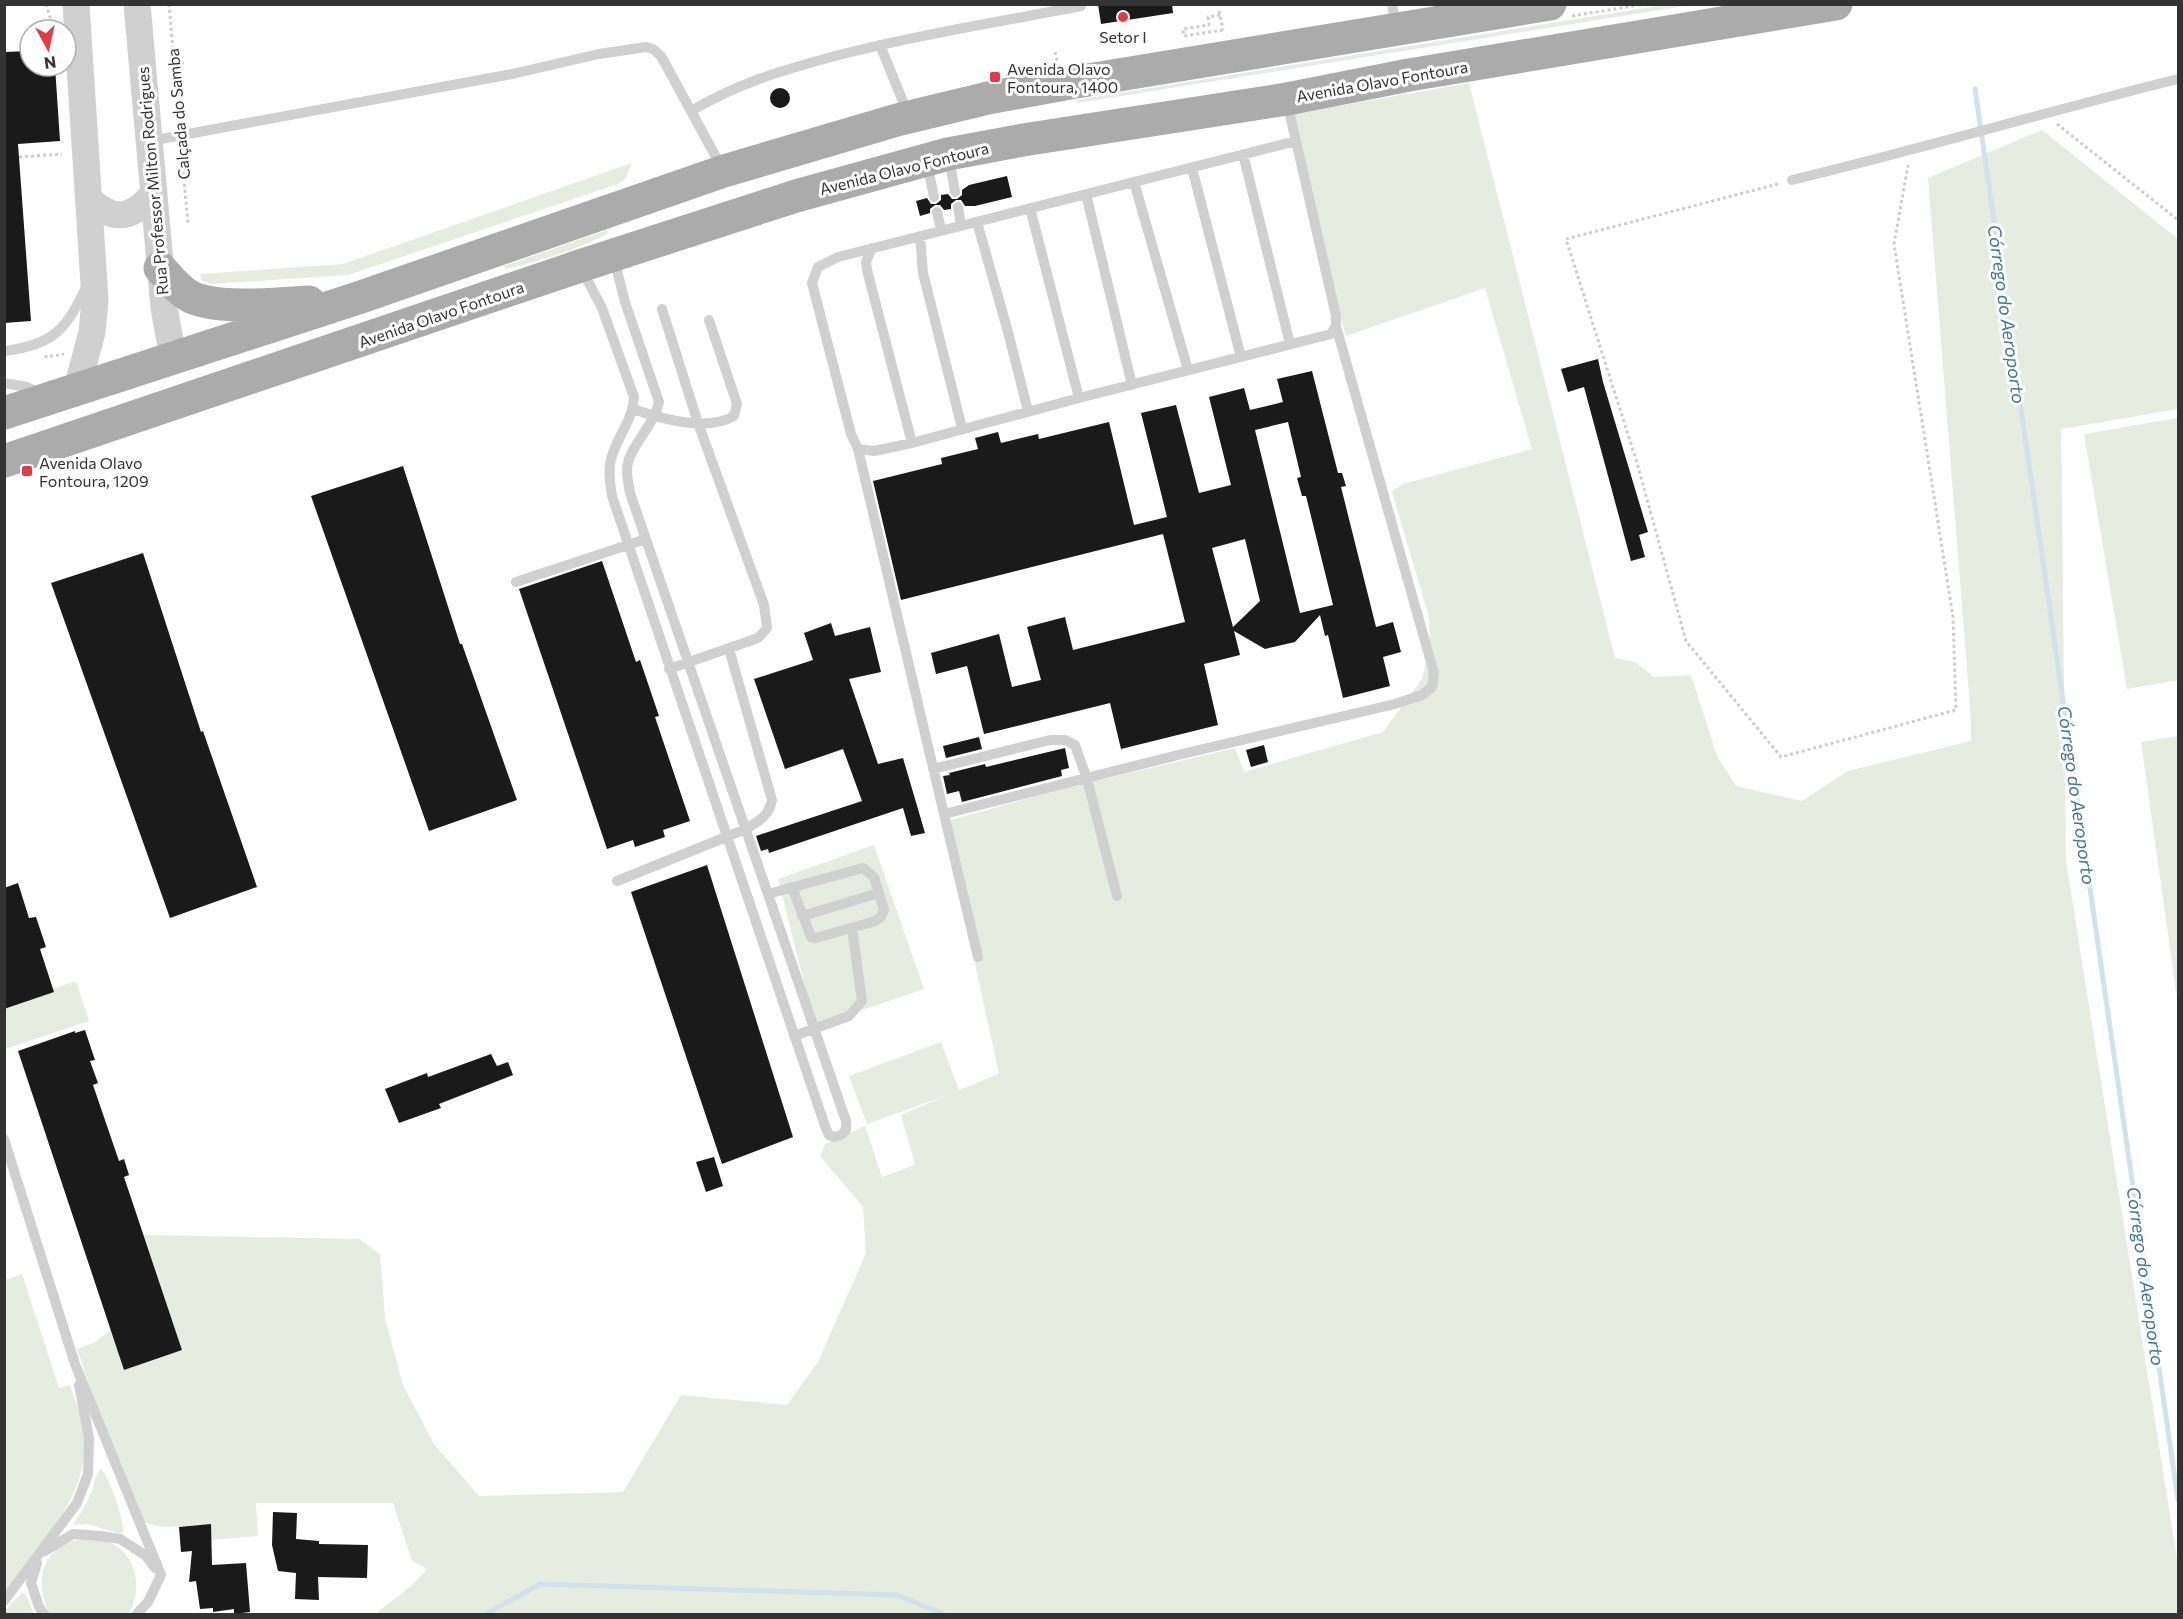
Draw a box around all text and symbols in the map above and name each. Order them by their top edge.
marker: Setor I [1116,10,1130,24]
north arrow [18,18,78,78]
place label: Setor I [1099,27,1147,46]
street label: Calçada do Samba [163,48,193,180]
text: N [43,53,57,74]
street label: Avenida Olavo Fontoura [1295,57,1469,105]
place label: Avenida Olavo Fontoura, 1400 [1007,59,1118,96]
street label: Rua Professor Milton Rodrigues [133,66,171,296]
marker: Avenida Olavo Fontoura, 1400 [988,70,1002,84]
street label: Avenida Olavo Fontoura [817,138,991,198]
water label: Córrego do Aeroporto [1984,223,2030,405]
street label: Avenida Olavo Fontoura [356,277,526,351]
place label: Avenida Olavo Fontoura, 1209 [39,453,149,490]
marker: Avenida Olavo Fontoura, 1209 [20,464,34,478]
water label: Córrego do Aeroporto [2054,704,2100,886]
water label: Córrego do Aeroporto [2123,1185,2169,1367]

